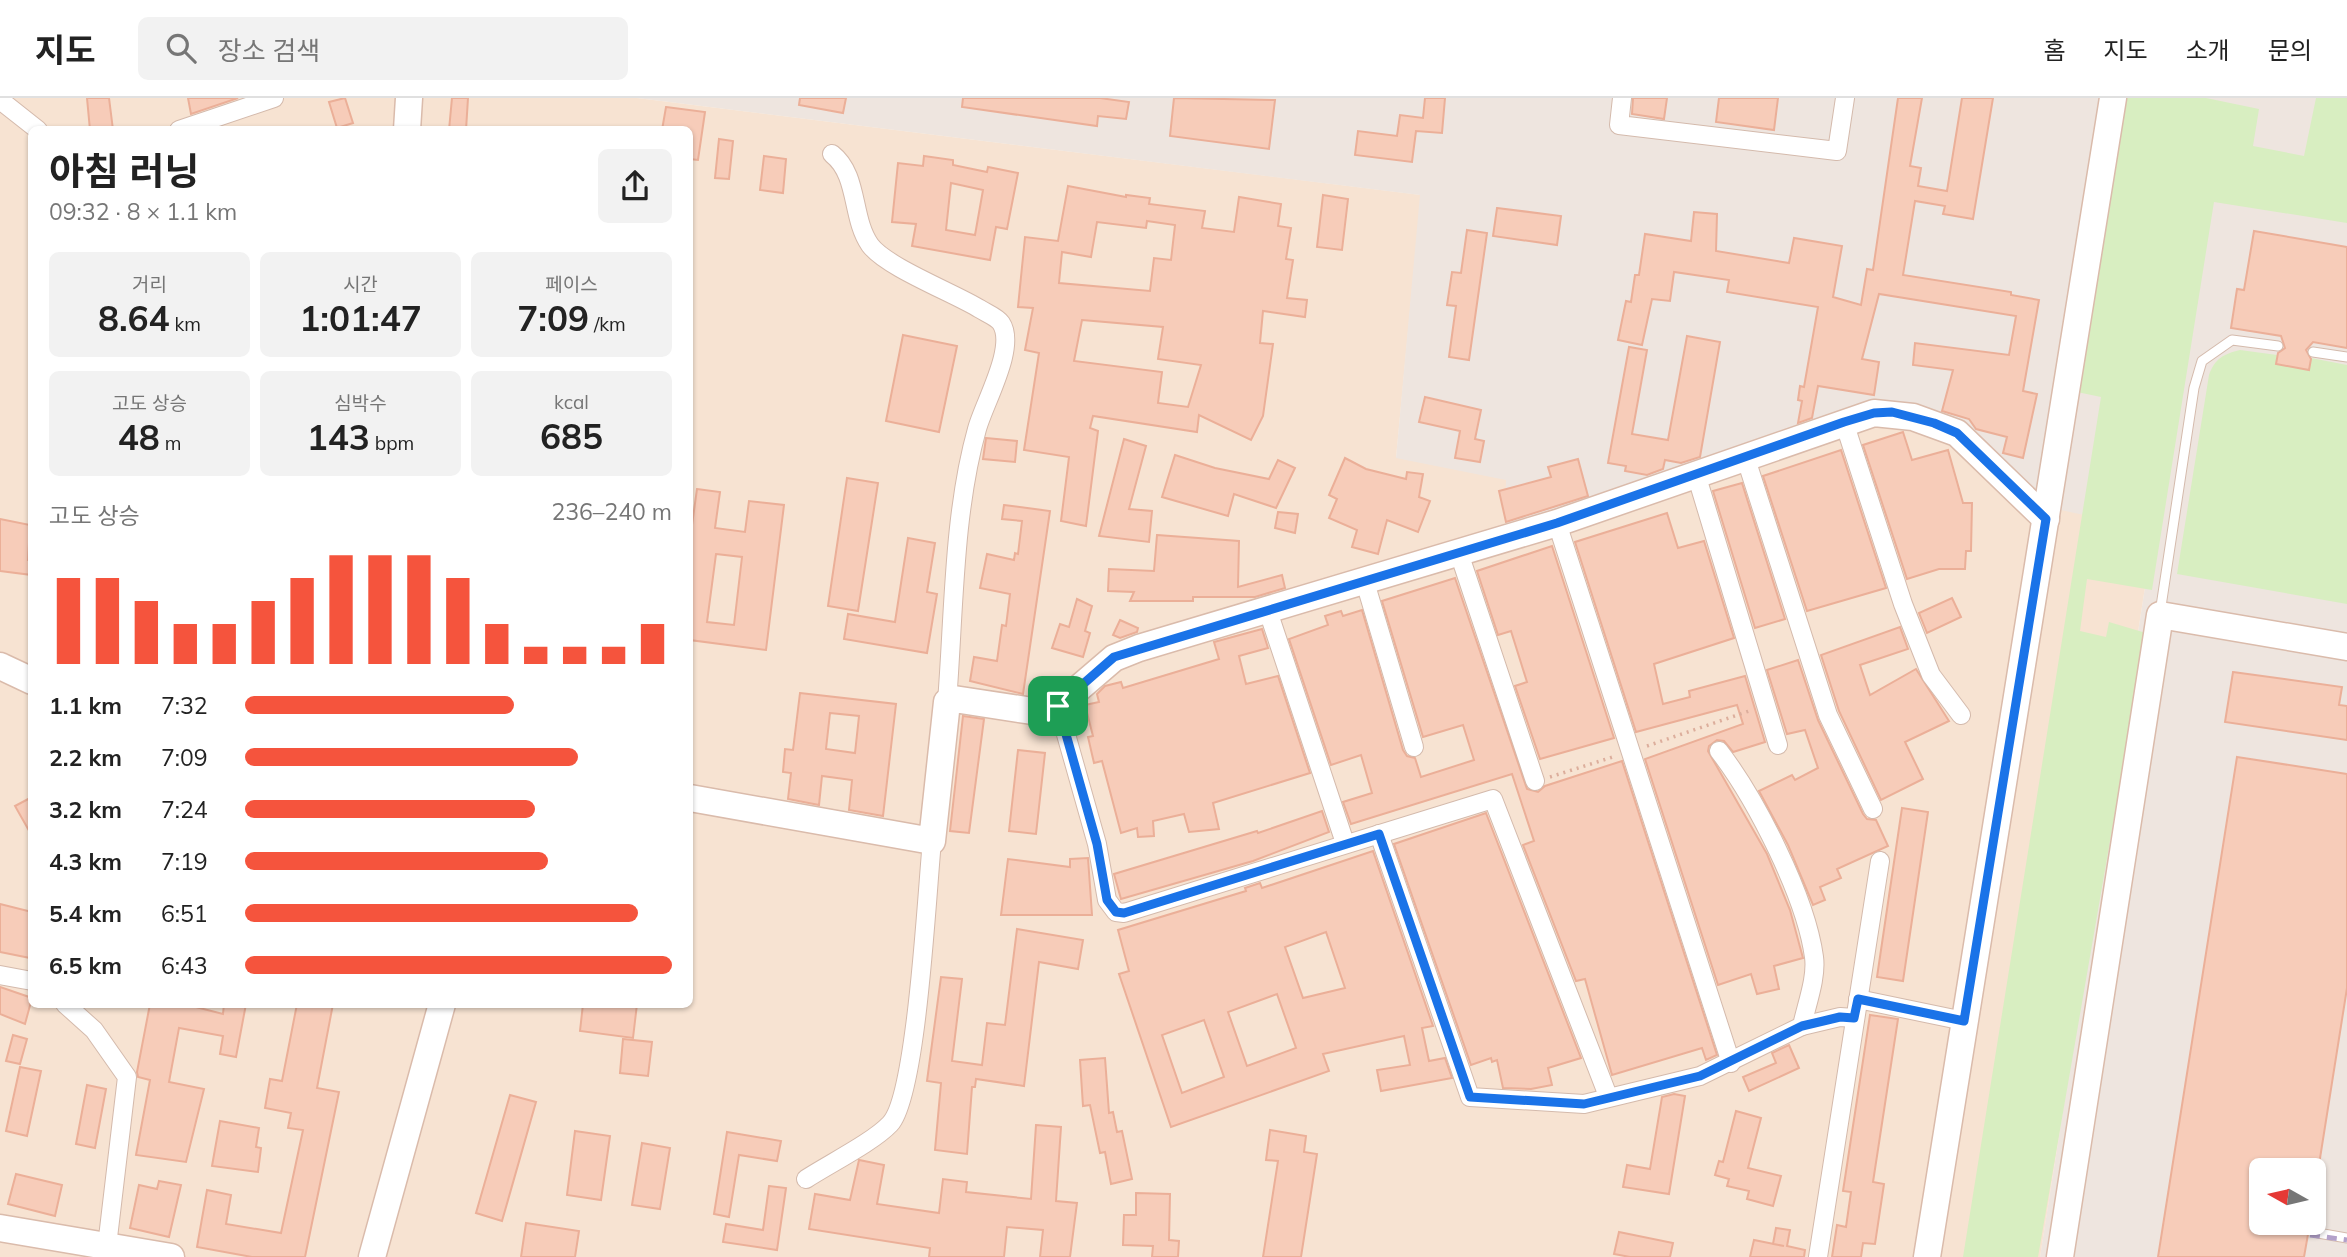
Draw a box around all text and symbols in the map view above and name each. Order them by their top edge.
search box [138,17,628,80]
text: 지도 [35,29,96,70]
icon: search [162,29,200,67]
text: 장소 검색 [218,34,320,67]
text: 홈 [2043,35,2065,65]
text: 지도 [2103,35,2148,65]
text: 소개 [2186,35,2230,65]
text: 문의 [2268,35,2312,65]
text: 아침 러닝 [49,147,199,195]
button: share [598,149,672,223]
text: 09:32 · 8 × 1.1 km [49,197,237,226]
text: 거리 [132,272,167,296]
text: 시간 [343,272,378,296]
text: 페이스 [545,272,598,296]
text: 8.64 [98,296,170,340]
text: 1:01:47 [299,296,422,340]
text: 7:09 [517,296,589,340]
text: km [170,312,201,336]
text: /km [589,312,626,336]
text: kcal [554,390,589,414]
text: 고도 상승 [112,391,187,415]
text: 심박수 [334,391,387,415]
text: 685 [540,414,603,458]
text: 48 [118,415,160,459]
text: 143 [307,415,370,459]
text: m [160,431,181,455]
text: bpm [370,431,414,455]
text: 236–240 m [551,497,672,526]
text: 고도 상승 [49,501,140,530]
pin [1028,676,1088,736]
icon: arrive [1039,687,1077,725]
text: 1.1 km [49,691,122,720]
text: 7:32 [161,691,208,720]
text: 2.2 km [49,743,122,772]
text: 7:09 [161,743,208,772]
text: 3.2 km [49,795,122,824]
text: 7:24 [161,795,208,824]
text: 4.3 km [49,847,122,876]
text: 7:19 [161,847,208,876]
text: 5.4 km [49,899,122,928]
text: 6:51 [161,899,208,928]
text: 6.5 km [49,951,122,980]
text: 6:43 [161,951,208,980]
north arrow [2249,1158,2326,1236]
map controls [2249,1158,2326,1235]

